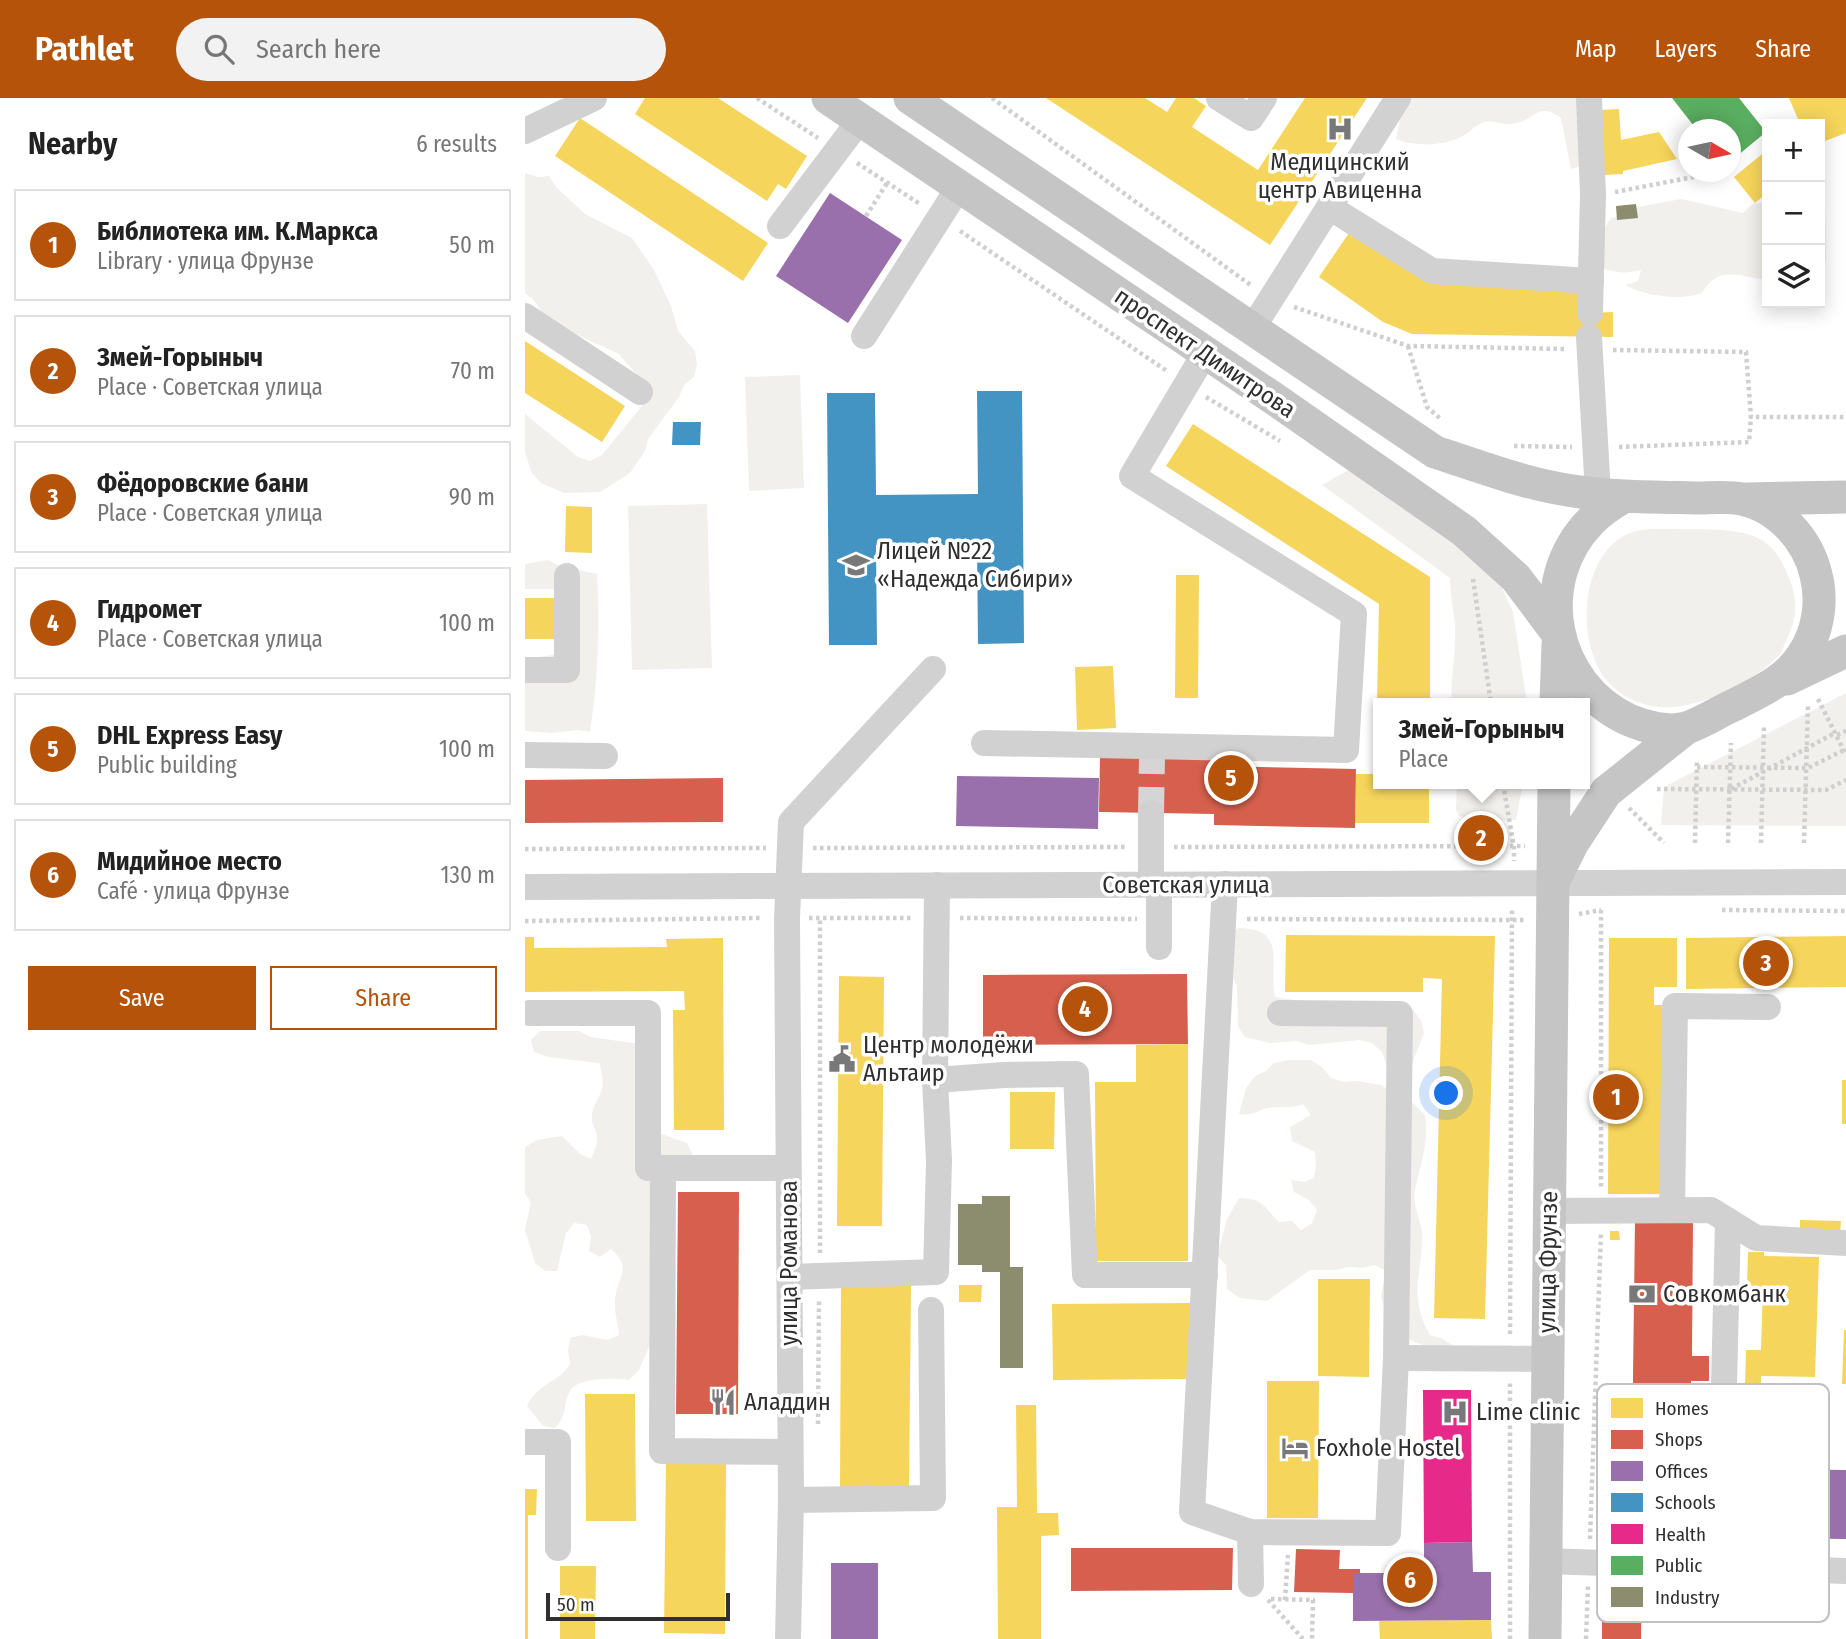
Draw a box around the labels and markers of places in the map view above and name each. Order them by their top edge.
hospital icon: Медицинский центр Авиценна [1325,114,1355,144]
place label: Медицинский центр Авиценна [1258,148,1422,204]
place label: Лицей №22 «Надежда Сибири» [877,537,1073,593]
school or university icon: Лицей №22 «Надежда Сибири» [841,550,871,580]
pin: 5 [1208,752,1254,804]
pin: 2 [1458,812,1504,864]
pin: 3 [1743,937,1789,989]
pin: 4 [1062,983,1108,1035]
place label: Центр молодёжи Альтаир [863,1031,1034,1087]
public building icon: Центр молодёжи Альтаир [827,1044,857,1074]
pin: 1 [1593,1071,1639,1123]
bank icon: Совкомбанк [1627,1279,1657,1309]
place label: Совкомбанк [1663,1280,1786,1308]
restaurant icon: Аладдин [708,1387,738,1417]
place label: Аладдин [744,1388,831,1416]
hospital icon: Lime clinic [1440,1397,1470,1427]
place label: Lime clinic [1476,1398,1580,1426]
hotel icon: Foxhole Hostel [1280,1433,1310,1463]
place label: Foxhole Hostel [1316,1434,1461,1462]
pin: 6 [1387,1554,1433,1606]

